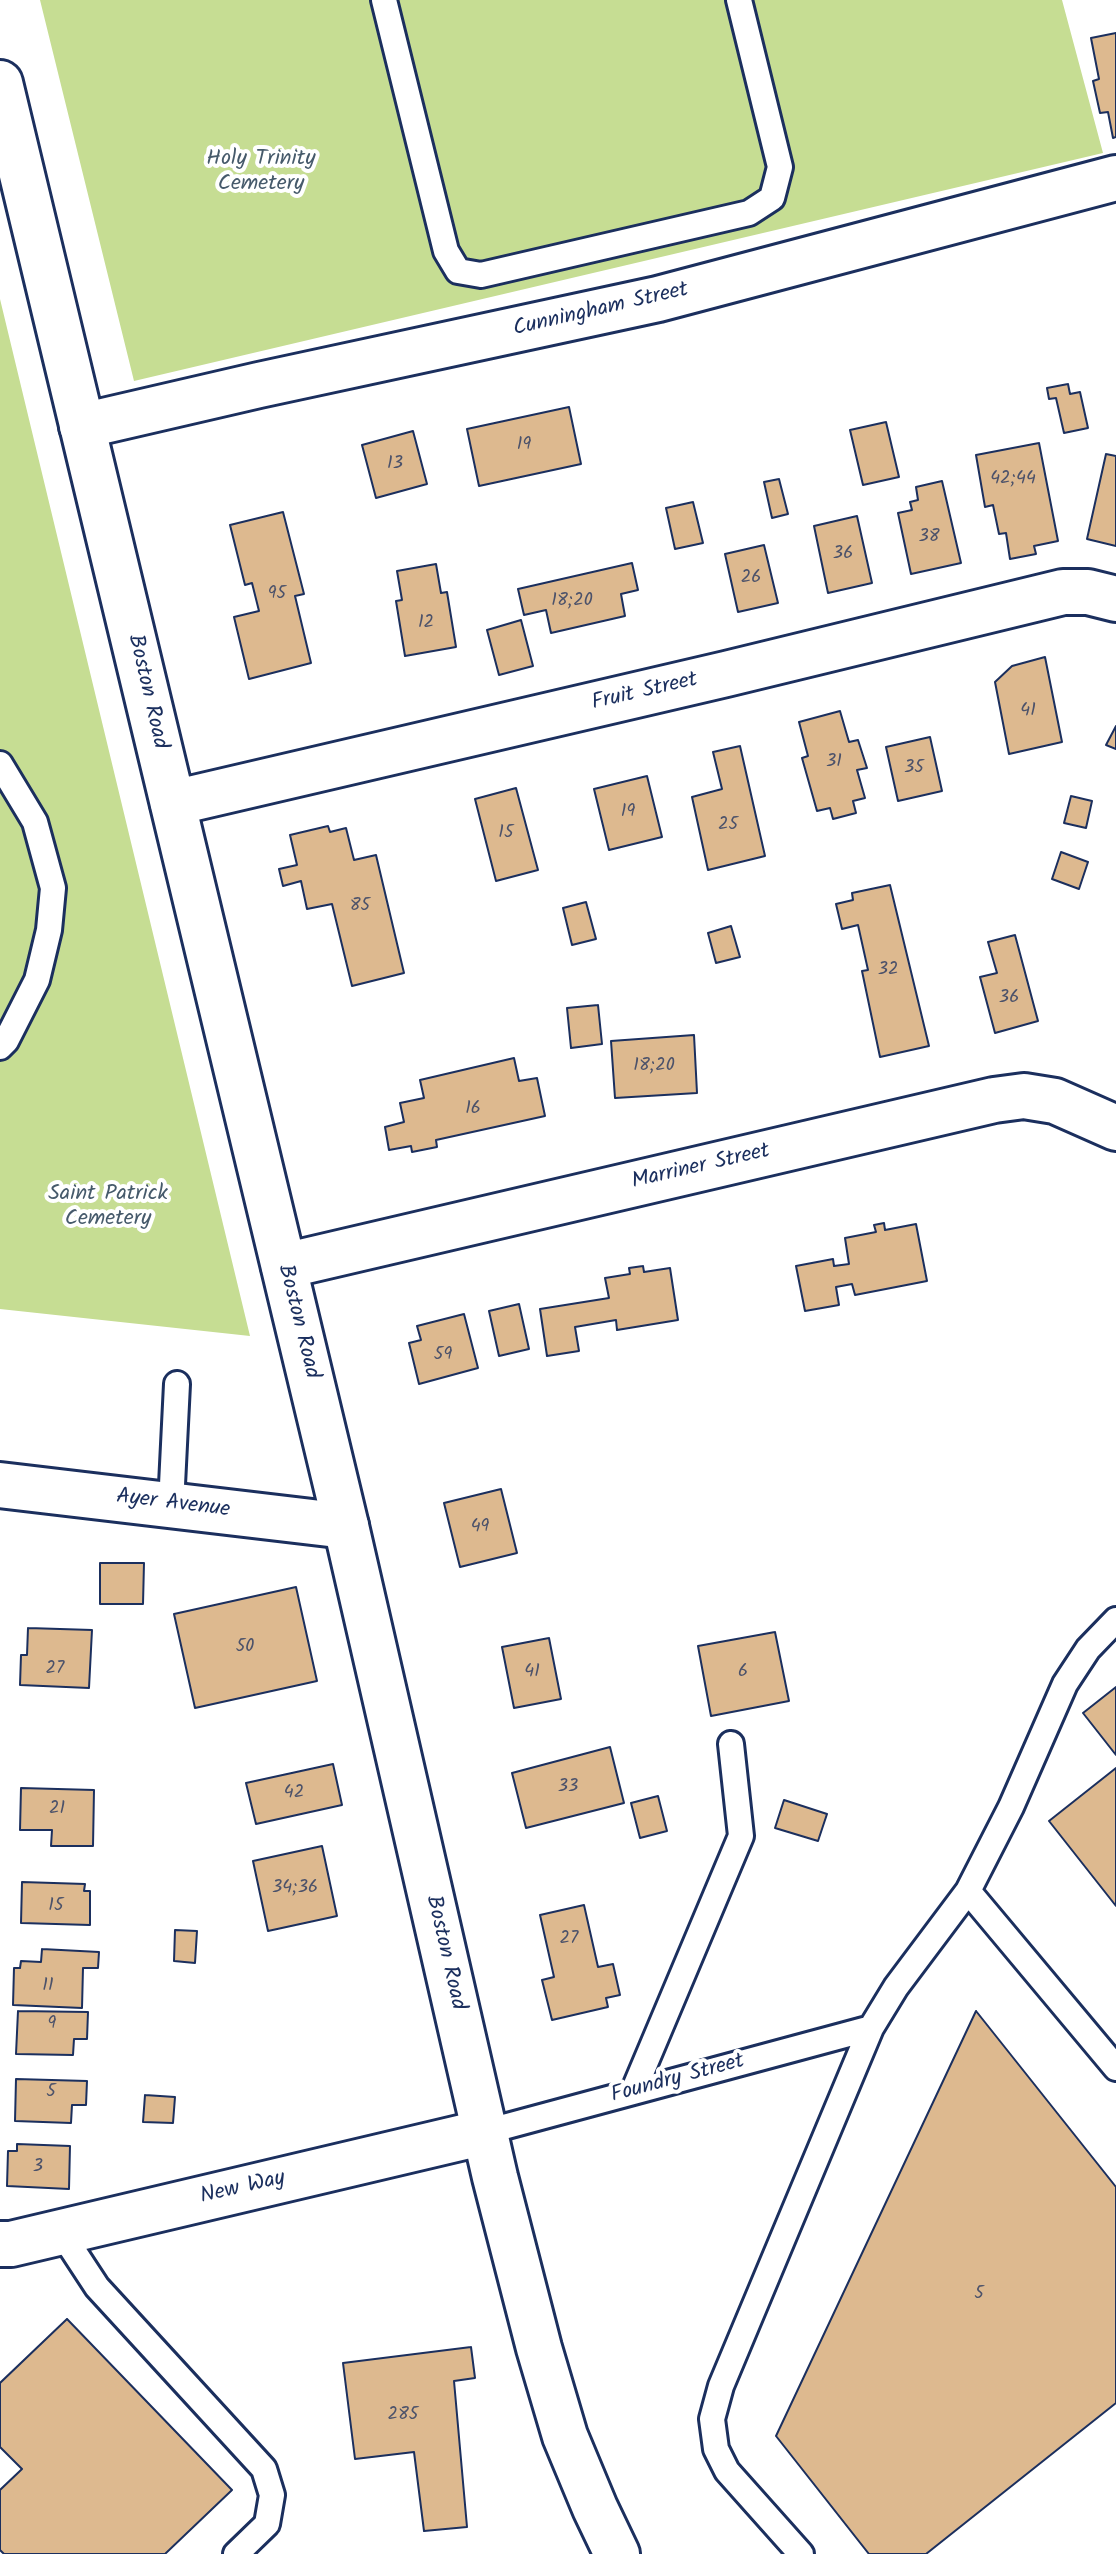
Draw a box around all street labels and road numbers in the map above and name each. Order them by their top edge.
street label: Cunningham Street [511,278,691,344]
street label: Boston Road [120,632,172,752]
street label: Fruit Street [590,668,700,718]
street label: Marriner Street [629,1139,773,1197]
street label: Boston Road [270,1262,324,1382]
street label: Ayer Avenue [115,1485,231,1525]
street label: Boston Road [418,1893,470,2013]
street label: Foundry Street [608,2050,748,2110]
street label: New Way [198,2166,288,2212]

